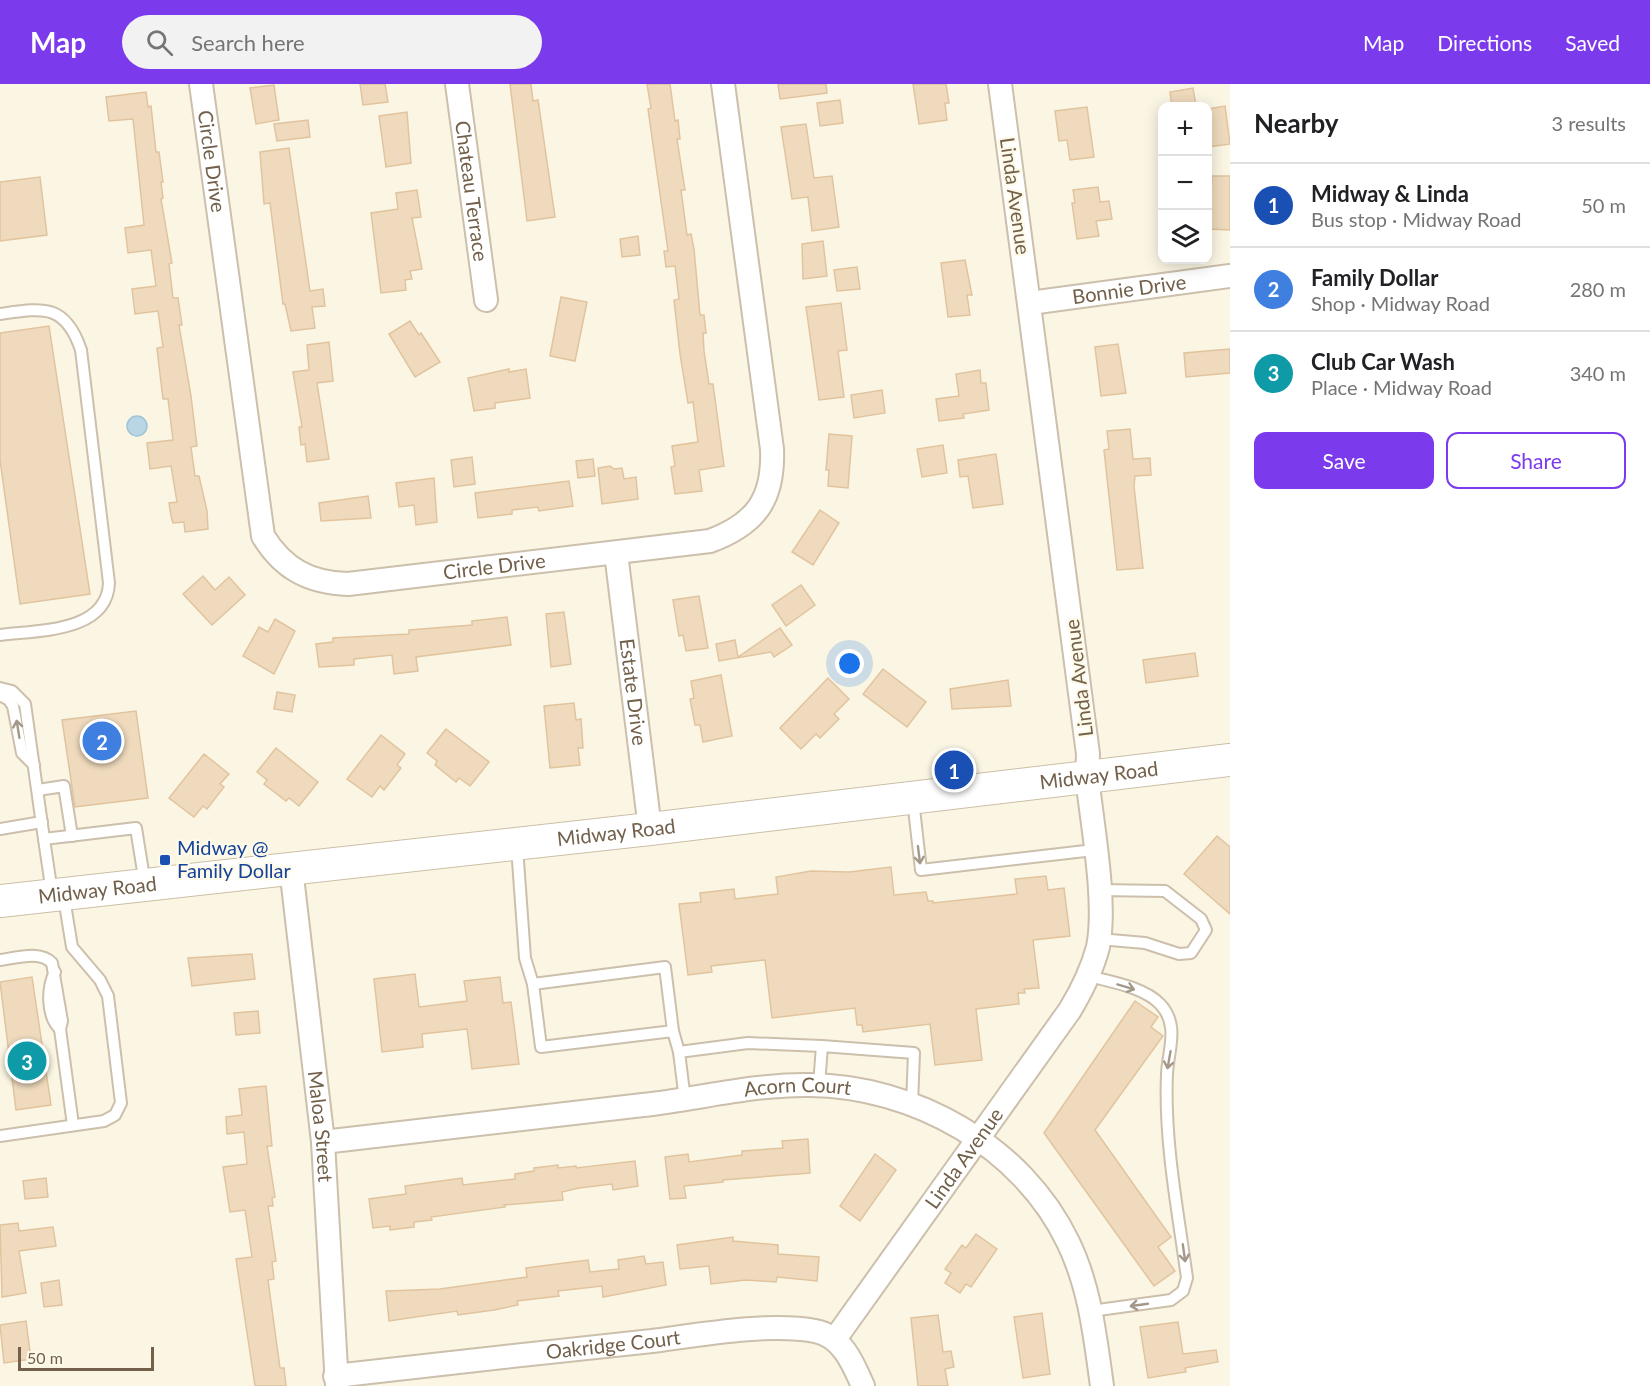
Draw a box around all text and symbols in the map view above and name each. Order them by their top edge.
search box [122,15,542,69]
text: Map [30,25,86,59]
icon: search [143,26,176,59]
text: Search here [191,29,305,56]
text: Map [1363,30,1404,55]
text: Directions [1437,30,1532,55]
text: Saved [1565,30,1620,55]
map controls [1158,102,1212,264]
button: + [1158,102,1212,156]
text: Nearby [1254,107,1339,139]
street label: Circle Drive [194,109,231,214]
text: 3 results [1551,111,1626,135]
street label: Chateau Terrace [451,119,494,263]
street label: Linda Avenue [996,136,1036,256]
button: − [1158,156,1212,210]
text: Midway & Linda [1311,180,1469,207]
text: 1 [1268,193,1279,217]
text: 50 m [1581,193,1626,217]
text: Bus stop · Midway Road [1311,207,1521,231]
button: layers [1158,210,1212,264]
text: Family Dollar [1311,264,1439,291]
street label: Bonnie Drive [1071,269,1187,308]
text: 2 [1268,277,1279,301]
text: 280 m [1570,277,1626,301]
text: Shop · Midway Road [1311,291,1490,315]
text: Club Car Wash [1311,348,1455,375]
text: 3 [1268,361,1279,385]
text: 340 m [1570,361,1626,385]
text: Place · Midway Road [1311,375,1492,399]
button: Save [1254,432,1434,489]
button: Share [1446,432,1626,489]
street label: Circle Drive [442,548,547,584]
street label: Linda Avenue [1059,618,1097,738]
street label: Estate Drive [616,637,653,747]
your location [835,649,864,678]
pin: 2 [82,718,122,764]
one-way arrow [12,720,23,739]
pin: 1 [934,748,974,792]
street label: Midway Road [1038,756,1159,794]
street label: Midway Road [556,813,677,850]
place label: Midway @ Family Dollar [177,835,292,882]
one-way arrow [914,845,925,865]
marker: Midway @ Family Dollar [158,853,172,867]
street label: Midway Road [37,871,158,908]
one-way arrow [1116,982,1135,993]
pin: 3 [8,1038,46,1084]
one-way arrow [1163,1049,1174,1069]
street label: Maloa Street [304,1069,338,1183]
street label: Acorn Court [742,1072,853,1101]
street label: Linda Avenue [919,1103,1007,1213]
one-way arrow [1178,1243,1189,1263]
one-way arrow [1129,1299,1149,1310]
street label: Oakridge Court [545,1324,682,1363]
scale bar [18,1344,154,1372]
text: 50 m [27,1348,63,1367]

